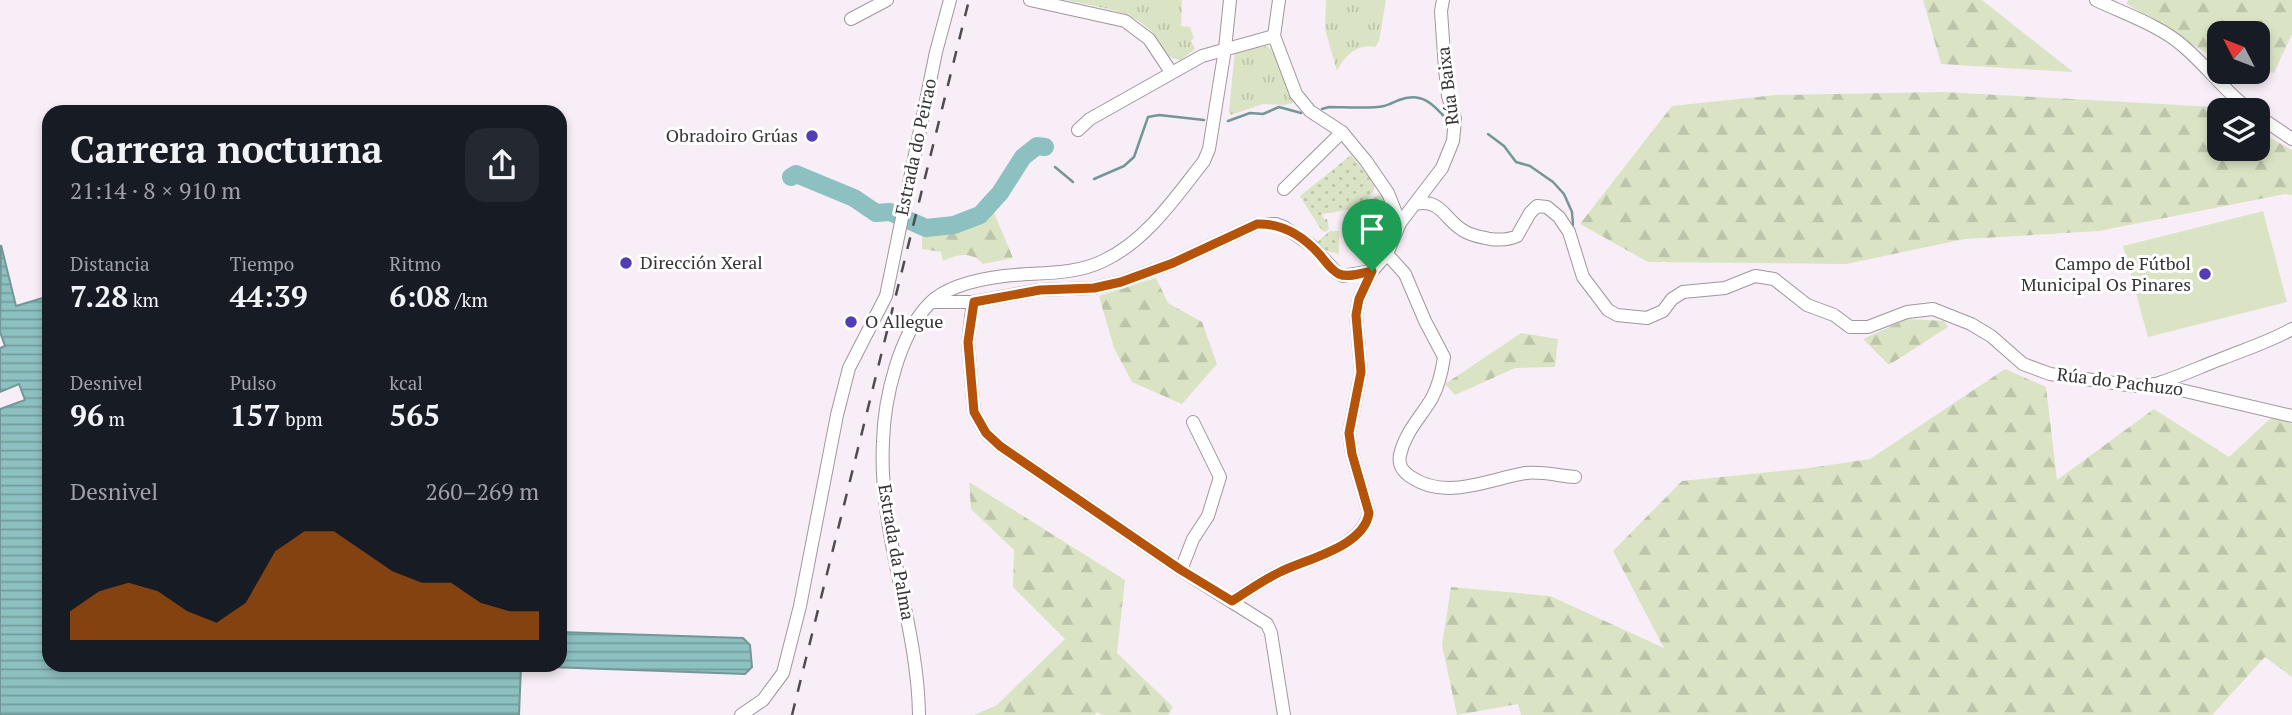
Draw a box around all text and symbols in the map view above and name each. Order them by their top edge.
north arrow [2207,21,2270,84]
map controls [2207,21,2270,161]
street label: Rúa Baixa [1430,45,1464,127]
street label: Estrada do Peirao [889,76,941,217]
button: layers [2207,98,2270,161]
place label: Obradoiro Grúas [666,123,798,147]
text: Carrera nocturna [70,124,383,174]
button: share [465,128,539,202]
marker: Obradoiro Grúas [804,128,820,144]
text: 21:14 · 8 × 910 m [70,175,241,206]
pin [1342,199,1402,271]
icon: arrive [1353,210,1391,248]
place label: Dirección Xeral [640,250,763,274]
text: Distancia [70,251,150,276]
text: Tiempo [230,251,294,276]
text: Ritmo [389,251,441,276]
place label: Campo de Fútbol Municipal Os Pinares [2021,251,2191,296]
marker: Dirección Xeral [618,255,634,271]
marker: Campo de Fútbol Municipal Os Pinares [2197,266,2213,282]
text: 7.28 [70,276,128,316]
text: 44:39 [230,276,308,316]
text: 6:08 [389,276,450,316]
text: km [128,287,159,312]
text: /km [450,287,488,312]
place label: O Allegue [865,309,943,333]
marker: O Allegue [843,314,859,330]
street label: Rúa do Pachuzo [2056,361,2185,401]
text: Desnivel [70,370,143,395]
text: Pulso [230,370,276,395]
text: kcal [389,370,423,395]
text: 96 [70,395,104,435]
text: 157 [230,395,281,435]
text: 565 [389,395,440,435]
text: m [104,406,125,431]
text: bpm [281,406,323,431]
text: Desnivel [70,476,158,507]
text: 260–269 m [426,476,539,507]
street label: Estrada da Palma [873,482,921,622]

